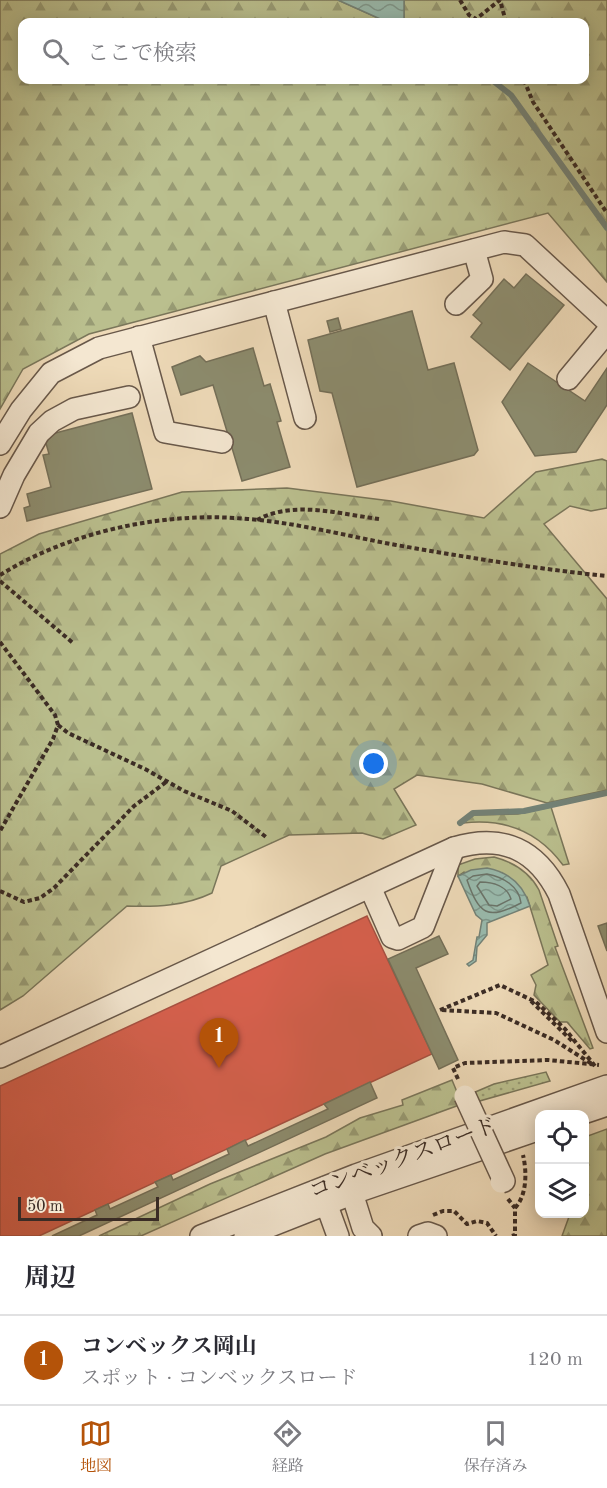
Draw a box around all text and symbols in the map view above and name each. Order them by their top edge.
search box [18,18,589,84]
icon: search [39,35,72,68]
text: ここで検索 [87,43,197,65]
your location [359,749,388,778]
pin: 1 [200,1018,238,1068]
map controls [535,1110,589,1218]
button: locate [535,1110,589,1164]
street label: コンベックスロード [306,1115,500,1203]
button: layers [535,1164,589,1218]
scale bar [18,1194,159,1222]
text: 50 m [27,1199,63,1215]
text: 周辺 [24,1266,76,1292]
text: コンベックス岡山 [81,1336,257,1358]
text: 1 [38,1350,49,1370]
text: 120 m [527,1350,583,1370]
text: スポット · コンベックスロード [81,1369,358,1389]
tab: 地図 [79,1417,112,1477]
tab: 経路 [271,1417,304,1477]
tab: 保存済み [463,1417,527,1477]

